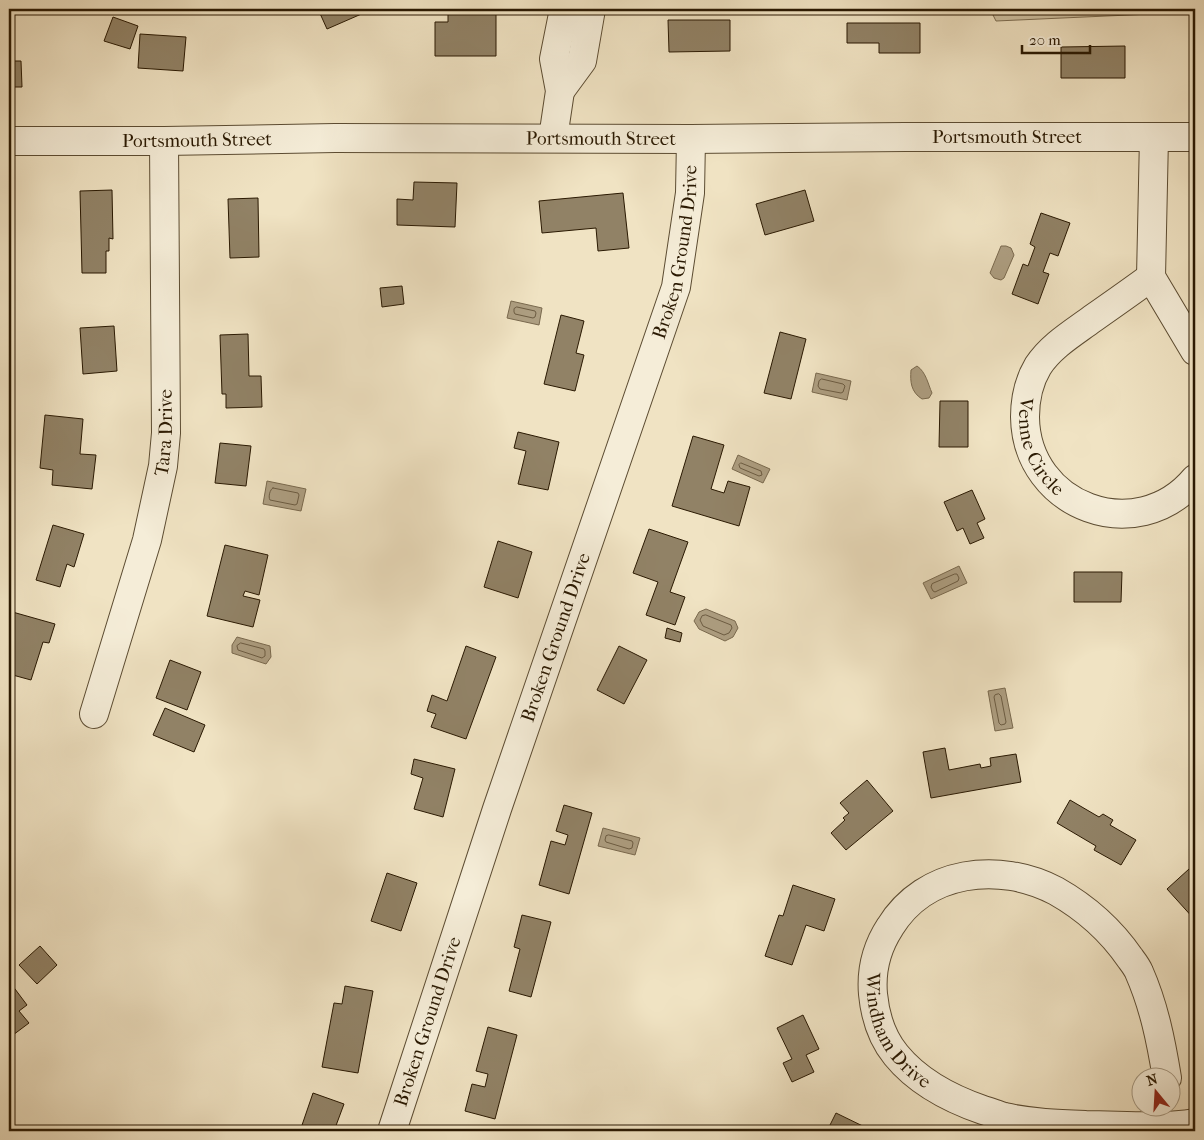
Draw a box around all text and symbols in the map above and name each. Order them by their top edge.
scale bar [1022,22,1089,54]
text: 20 m [1029,31,1061,49]
street label: Portsmouth Street [932,126,1082,148]
street label: Portsmouth Street [122,128,272,152]
street label: Portsmouth Street [526,128,676,150]
street label: Broken Ground Drive [648,165,702,342]
street label: Tara Drive [150,389,177,478]
street label: Venne Circle [1014,395,1068,500]
street label: Broken Ground Drive [517,550,595,725]
street label: Broken Ground Drive [390,934,466,1109]
street label: Windham Drive [861,971,935,1093]
north arrow [1132,1068,1182,1118]
text: N [1144,1070,1160,1090]

